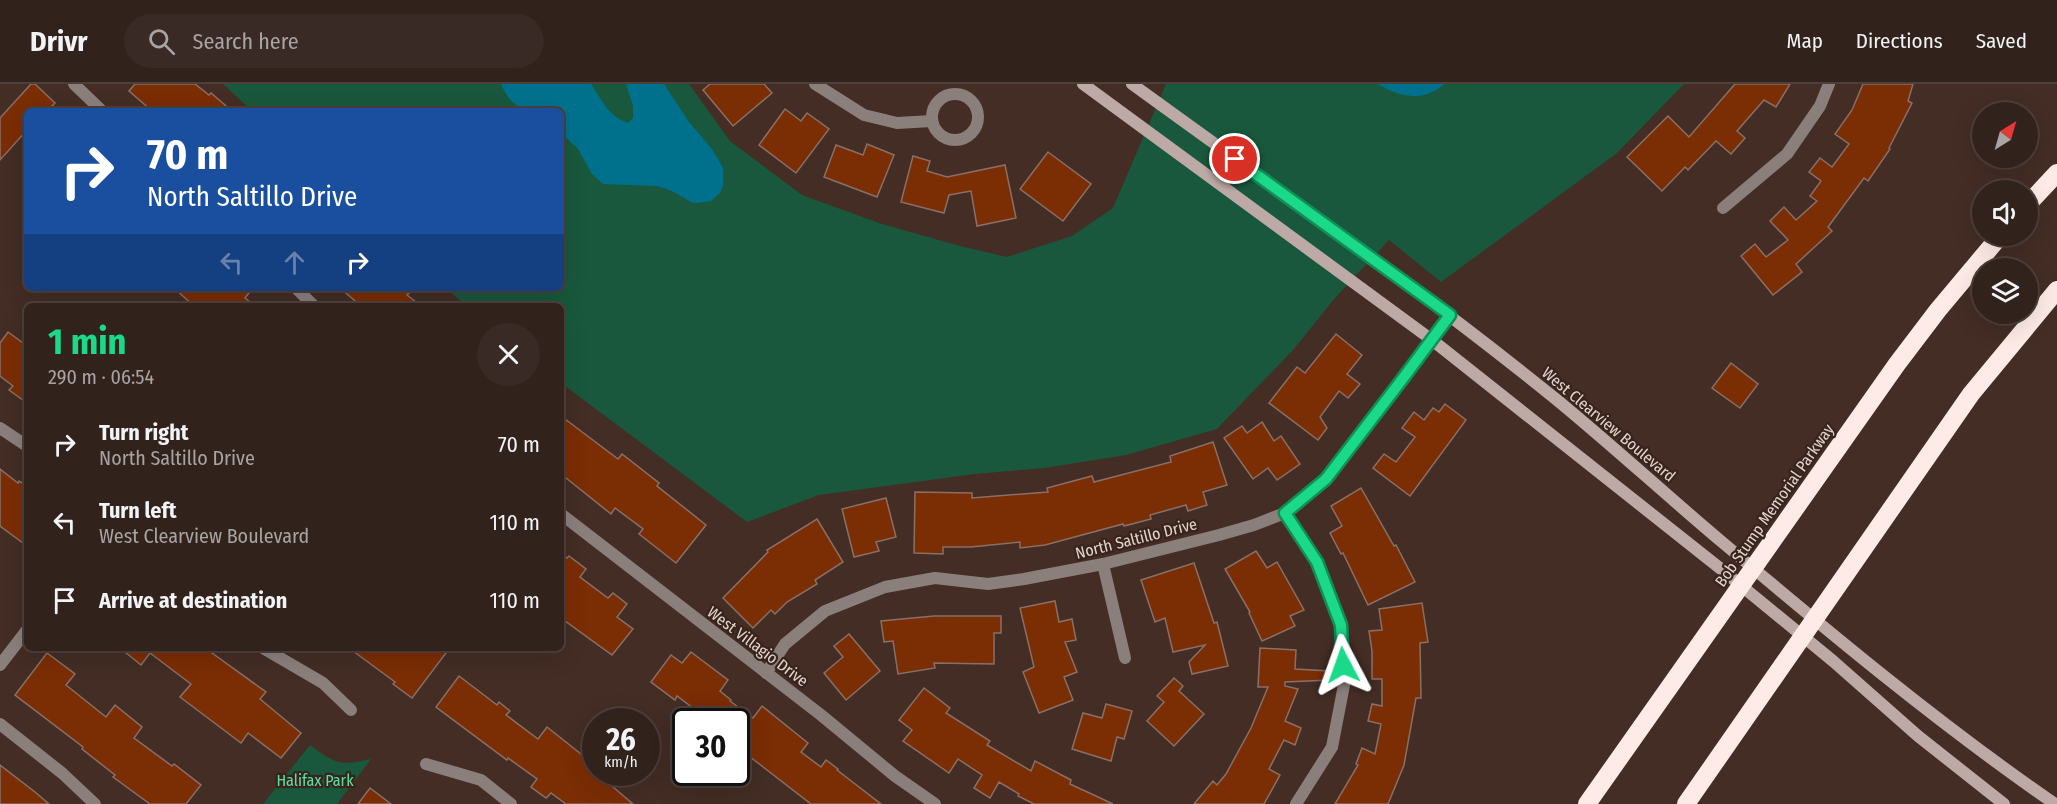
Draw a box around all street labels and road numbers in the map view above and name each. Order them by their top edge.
street label: West Clearview Boulevard [1538,363,1679,486]
street label: Bob Stump Memorial Parkway [1711,420,1838,590]
street label: North Saltillo Drive [1073,514,1199,563]
street label: West Villagio Drive [704,602,812,691]

